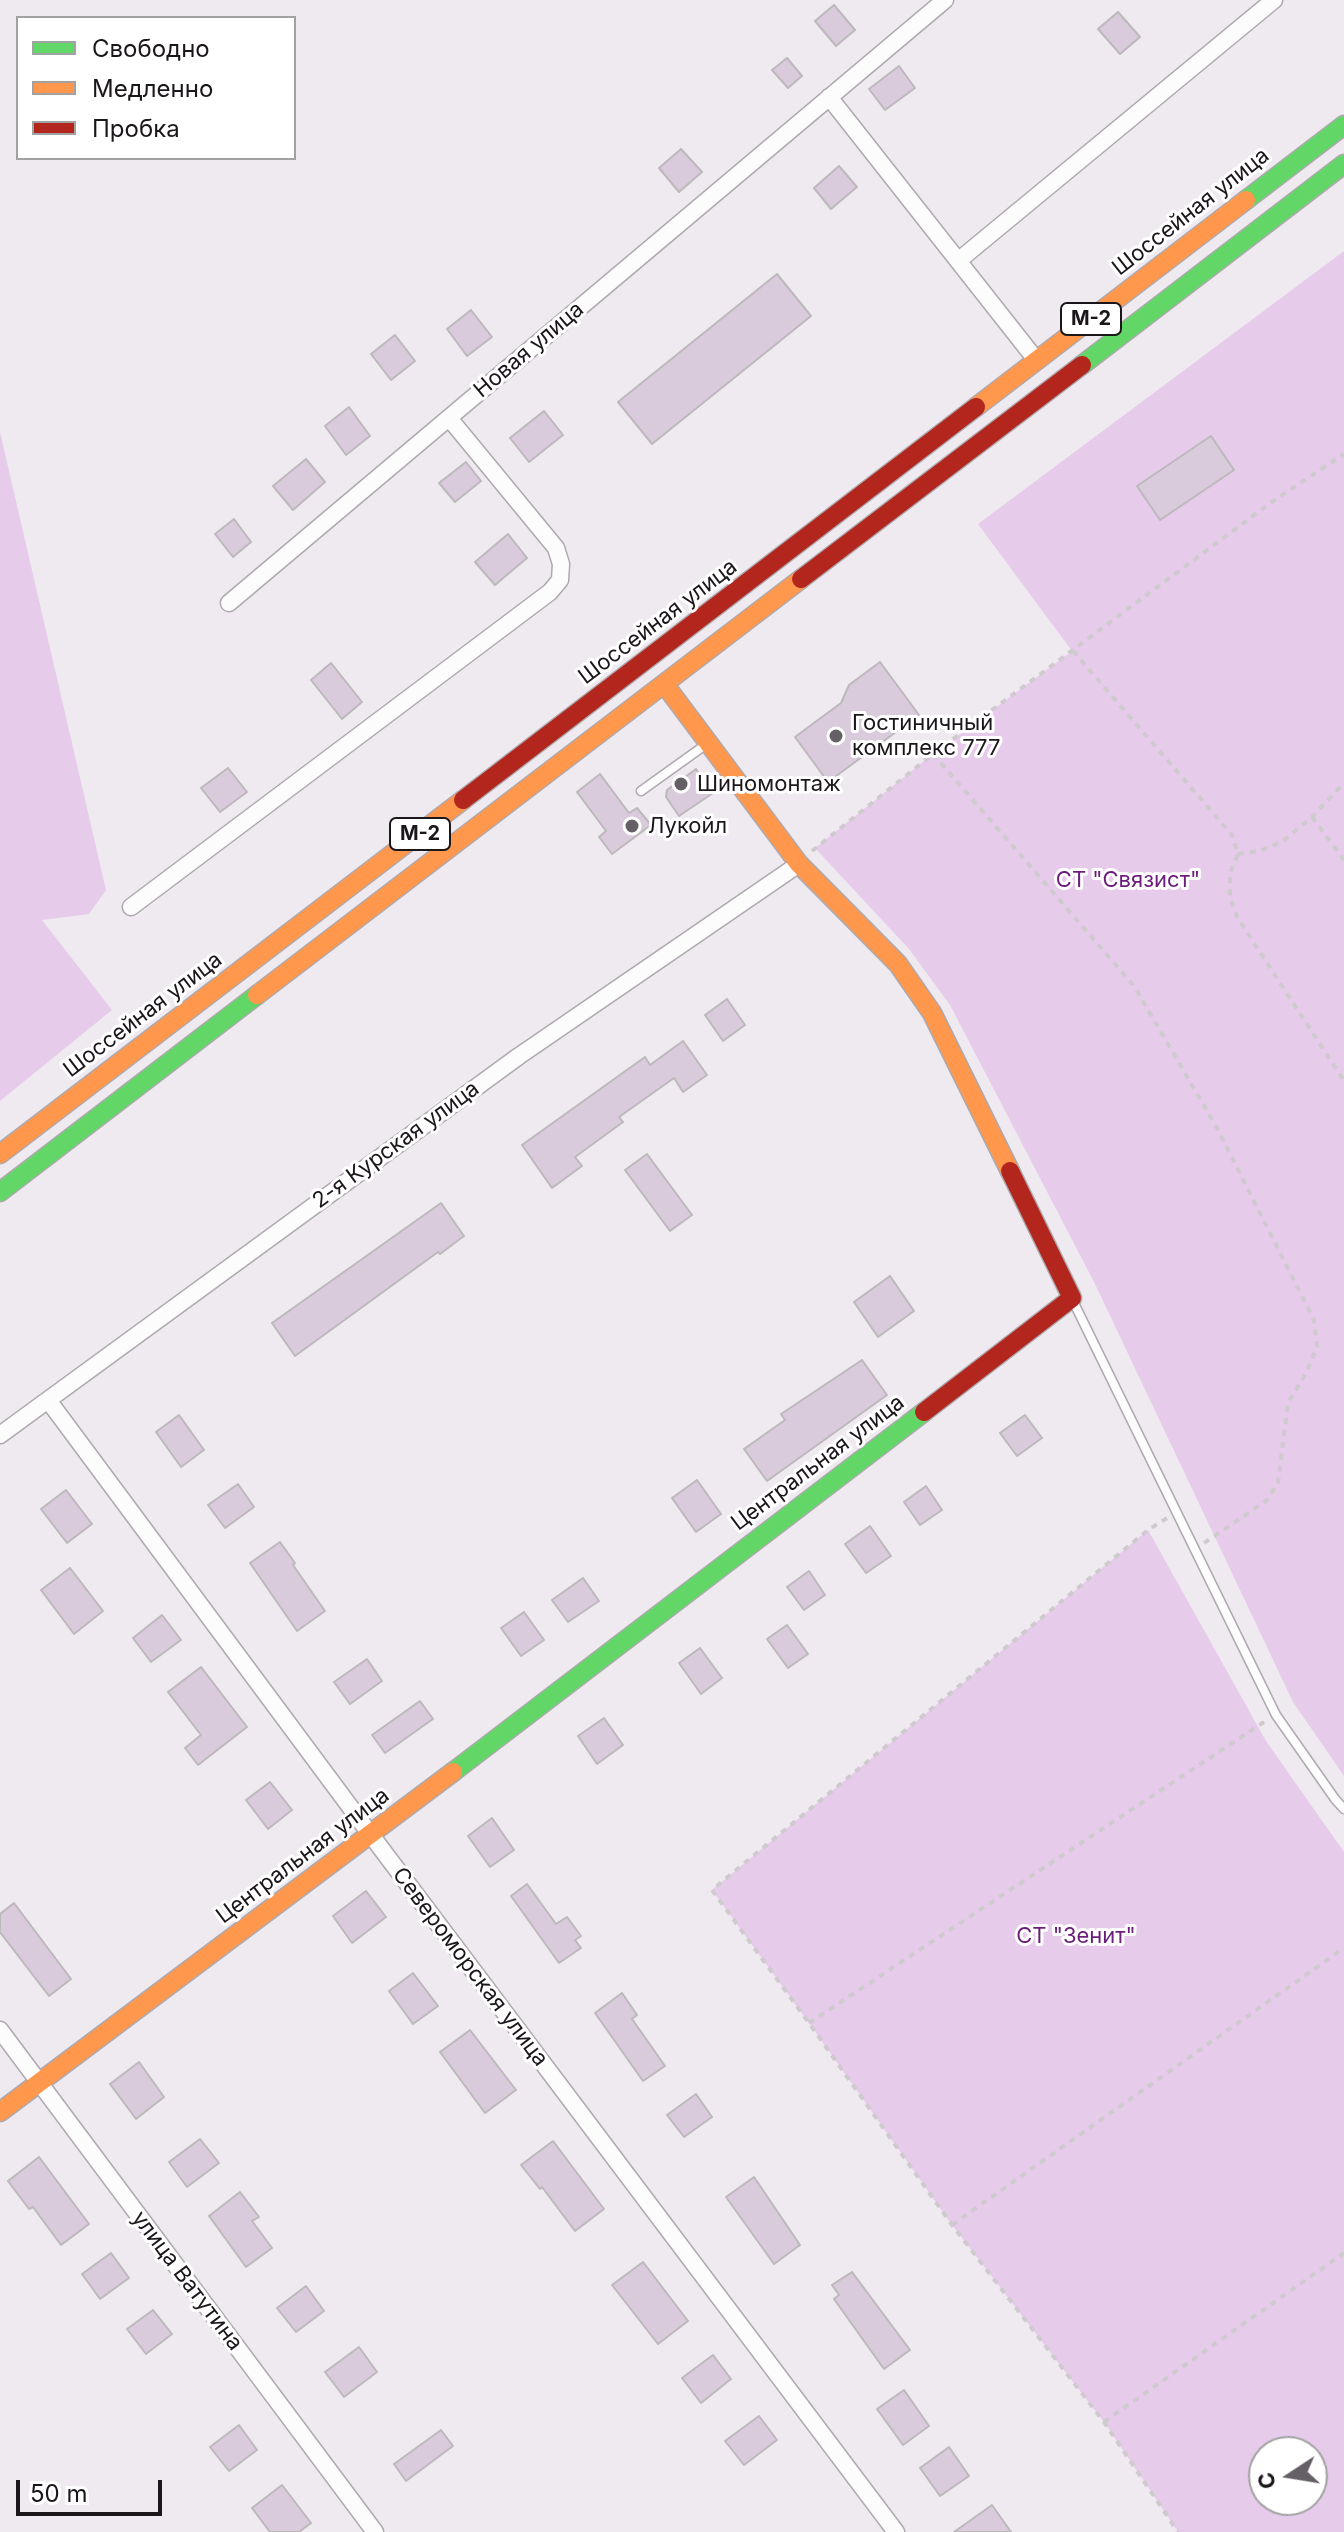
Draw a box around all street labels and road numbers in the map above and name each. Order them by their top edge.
street label: Шоссейная улица [1107,143,1275,281]
street label: Новая улица [469,296,589,404]
road number: М-2 [1061,303,1121,335]
street label: Шоссейная улица [574,554,742,690]
road number: М-2 [390,818,450,850]
street label: Шоссейная улица [59,947,227,1083]
street label: 2-я Курская улица [308,1076,484,1214]
street label: Центральная улица [726,1389,910,1537]
street label: Центральная улица [211,1782,395,1930]
street label: Североморская улица [387,1862,553,2072]
street label: улица Ватутина [126,2206,248,2356]

